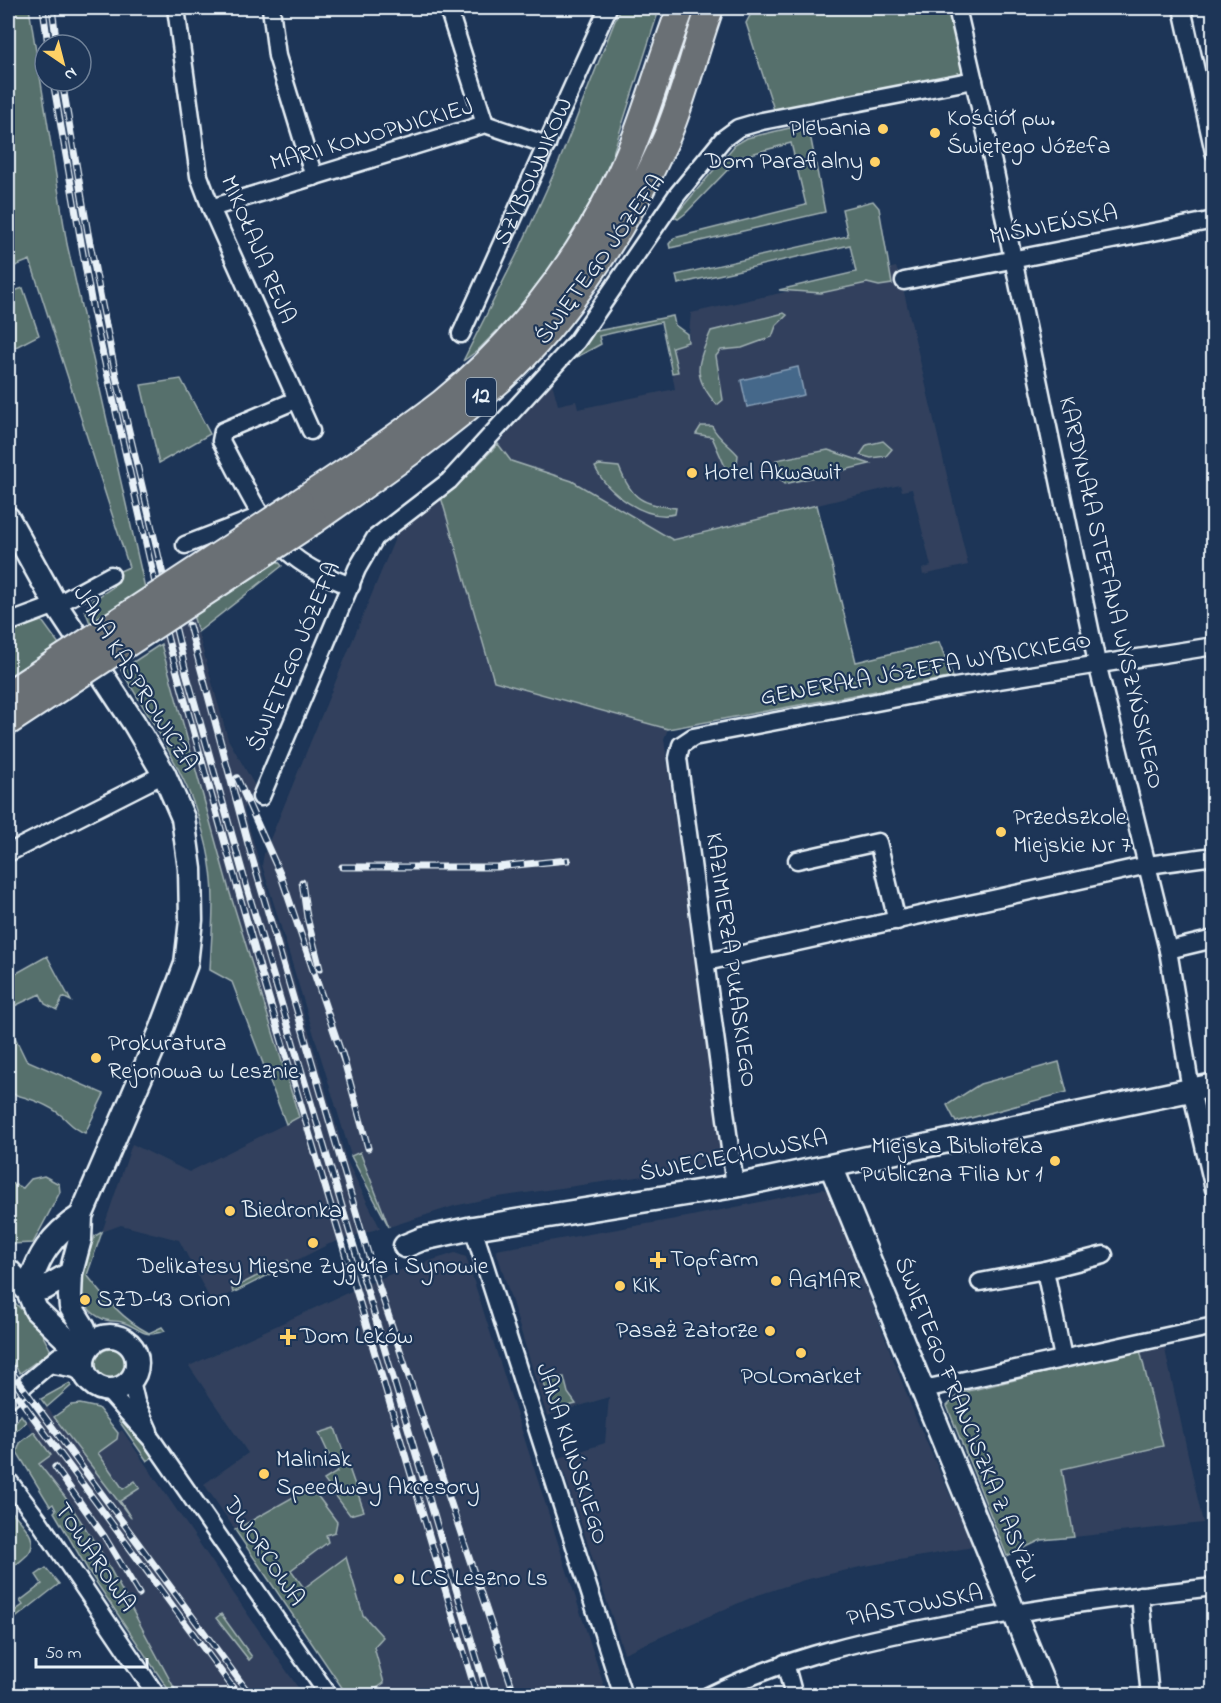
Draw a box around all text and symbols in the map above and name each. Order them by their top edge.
north arrow [33,33,93,93]
text: N [59,61,82,87]
street label: MARII KONOPNICKIEJ [266,90,478,182]
street label: SZYBOWNIKÓW [486,92,583,251]
place label: Kościół pw. Świętego Józefa [947,102,1110,165]
place label: Plebania [789,112,871,147]
marker: Plebania [876,122,890,136]
marker: Kościół pw. Świętego Józefa [928,126,942,140]
place label: Dom Parafialny [704,145,863,181]
marker: Dom Parafialny [868,155,882,169]
street label: ŚWIĘTEGO JÓZEFA [527,167,675,353]
street label: MIKOŁAJA REJA [210,170,304,330]
street label: MIŚNIEŃSKA [987,196,1121,256]
road number: 12 [466,378,496,416]
street label: KARDYNAŁA STEFANA WYSZYŃSKIEGO [1048,393,1172,793]
place label: Hotel Akwawit [704,456,841,491]
marker: Hotel Akwawit [685,466,699,480]
street label: ŚWIĘTEGO JÓZEFA [239,557,351,757]
street label: JANA KASPROWICZA [63,579,205,779]
street label: GENERAŁA JÓZEFA WYBICKIEGO [758,624,1094,716]
place label: Przedszkole Miejskie Nr 7 [1013,801,1131,864]
marker: Przedszkole Miejskie Nr 7 [994,825,1008,839]
street label: KAZIMIERZA PUŁASKIEGO [695,830,765,1090]
place label: Prokuratura Rejonowa w Lesznie [108,1027,299,1090]
marker: Prokuratura Rejonowa w Lesznie [89,1051,103,1065]
street label: ŚWIĘCIECHOWSKA [637,1122,831,1192]
place label: Miejska Biblioteka Publiczna Filia Nr 1 [861,1130,1043,1193]
marker: Miejska Biblioteka Publiczna Filia Nr 1 [1048,1154,1062,1168]
place label: Biedronka [241,1194,342,1229]
marker: Biedronka [223,1204,237,1218]
marker: Delikatesy Mięsne Zyguła i Synowie [306,1236,320,1250]
place label: Topfarm [670,1243,759,1278]
place label: Delikatesy Mięsne Zyguła i Synowie [136,1250,489,1286]
street label: ŚWIĘTEGO FRANCISZKA Z ASYŻU [884,1252,1046,1588]
marker: Topfarm [651,1253,665,1267]
place label: AGMAR [788,1264,861,1299]
place label: KiK [632,1269,660,1304]
marker: AGMAR [769,1274,783,1288]
marker: KiK [613,1279,627,1293]
place label: SZD-43 Orion [97,1283,230,1318]
marker: SZD-43 Orion [78,1293,92,1307]
place label: Pasaż Zatorze [616,1314,758,1349]
place label: Dom Leków [299,1320,413,1355]
marker: Pasaż Zatorze [763,1324,777,1338]
marker: Dom Leków [281,1330,295,1344]
marker: POLOmarket [794,1346,808,1360]
street label: JANA KILIŃSKIEGO [525,1359,617,1549]
place label: POLOmarket [740,1360,862,1395]
place label: Maliniak Speedway Akcesory [276,1443,480,1507]
marker: Maliniak Speedway Akcesory [257,1467,271,1481]
street label: DWORCOWA [213,1489,313,1614]
street label: TOWAROWA [44,1496,144,1620]
place label: LCS Leszno Ls [411,1562,548,1597]
marker: LCS Leszno Ls [392,1572,406,1586]
street label: PIASTOWSKA [844,1577,986,1637]
scale bar [36,1631,147,1669]
text: 50 m [45,1641,82,1667]

